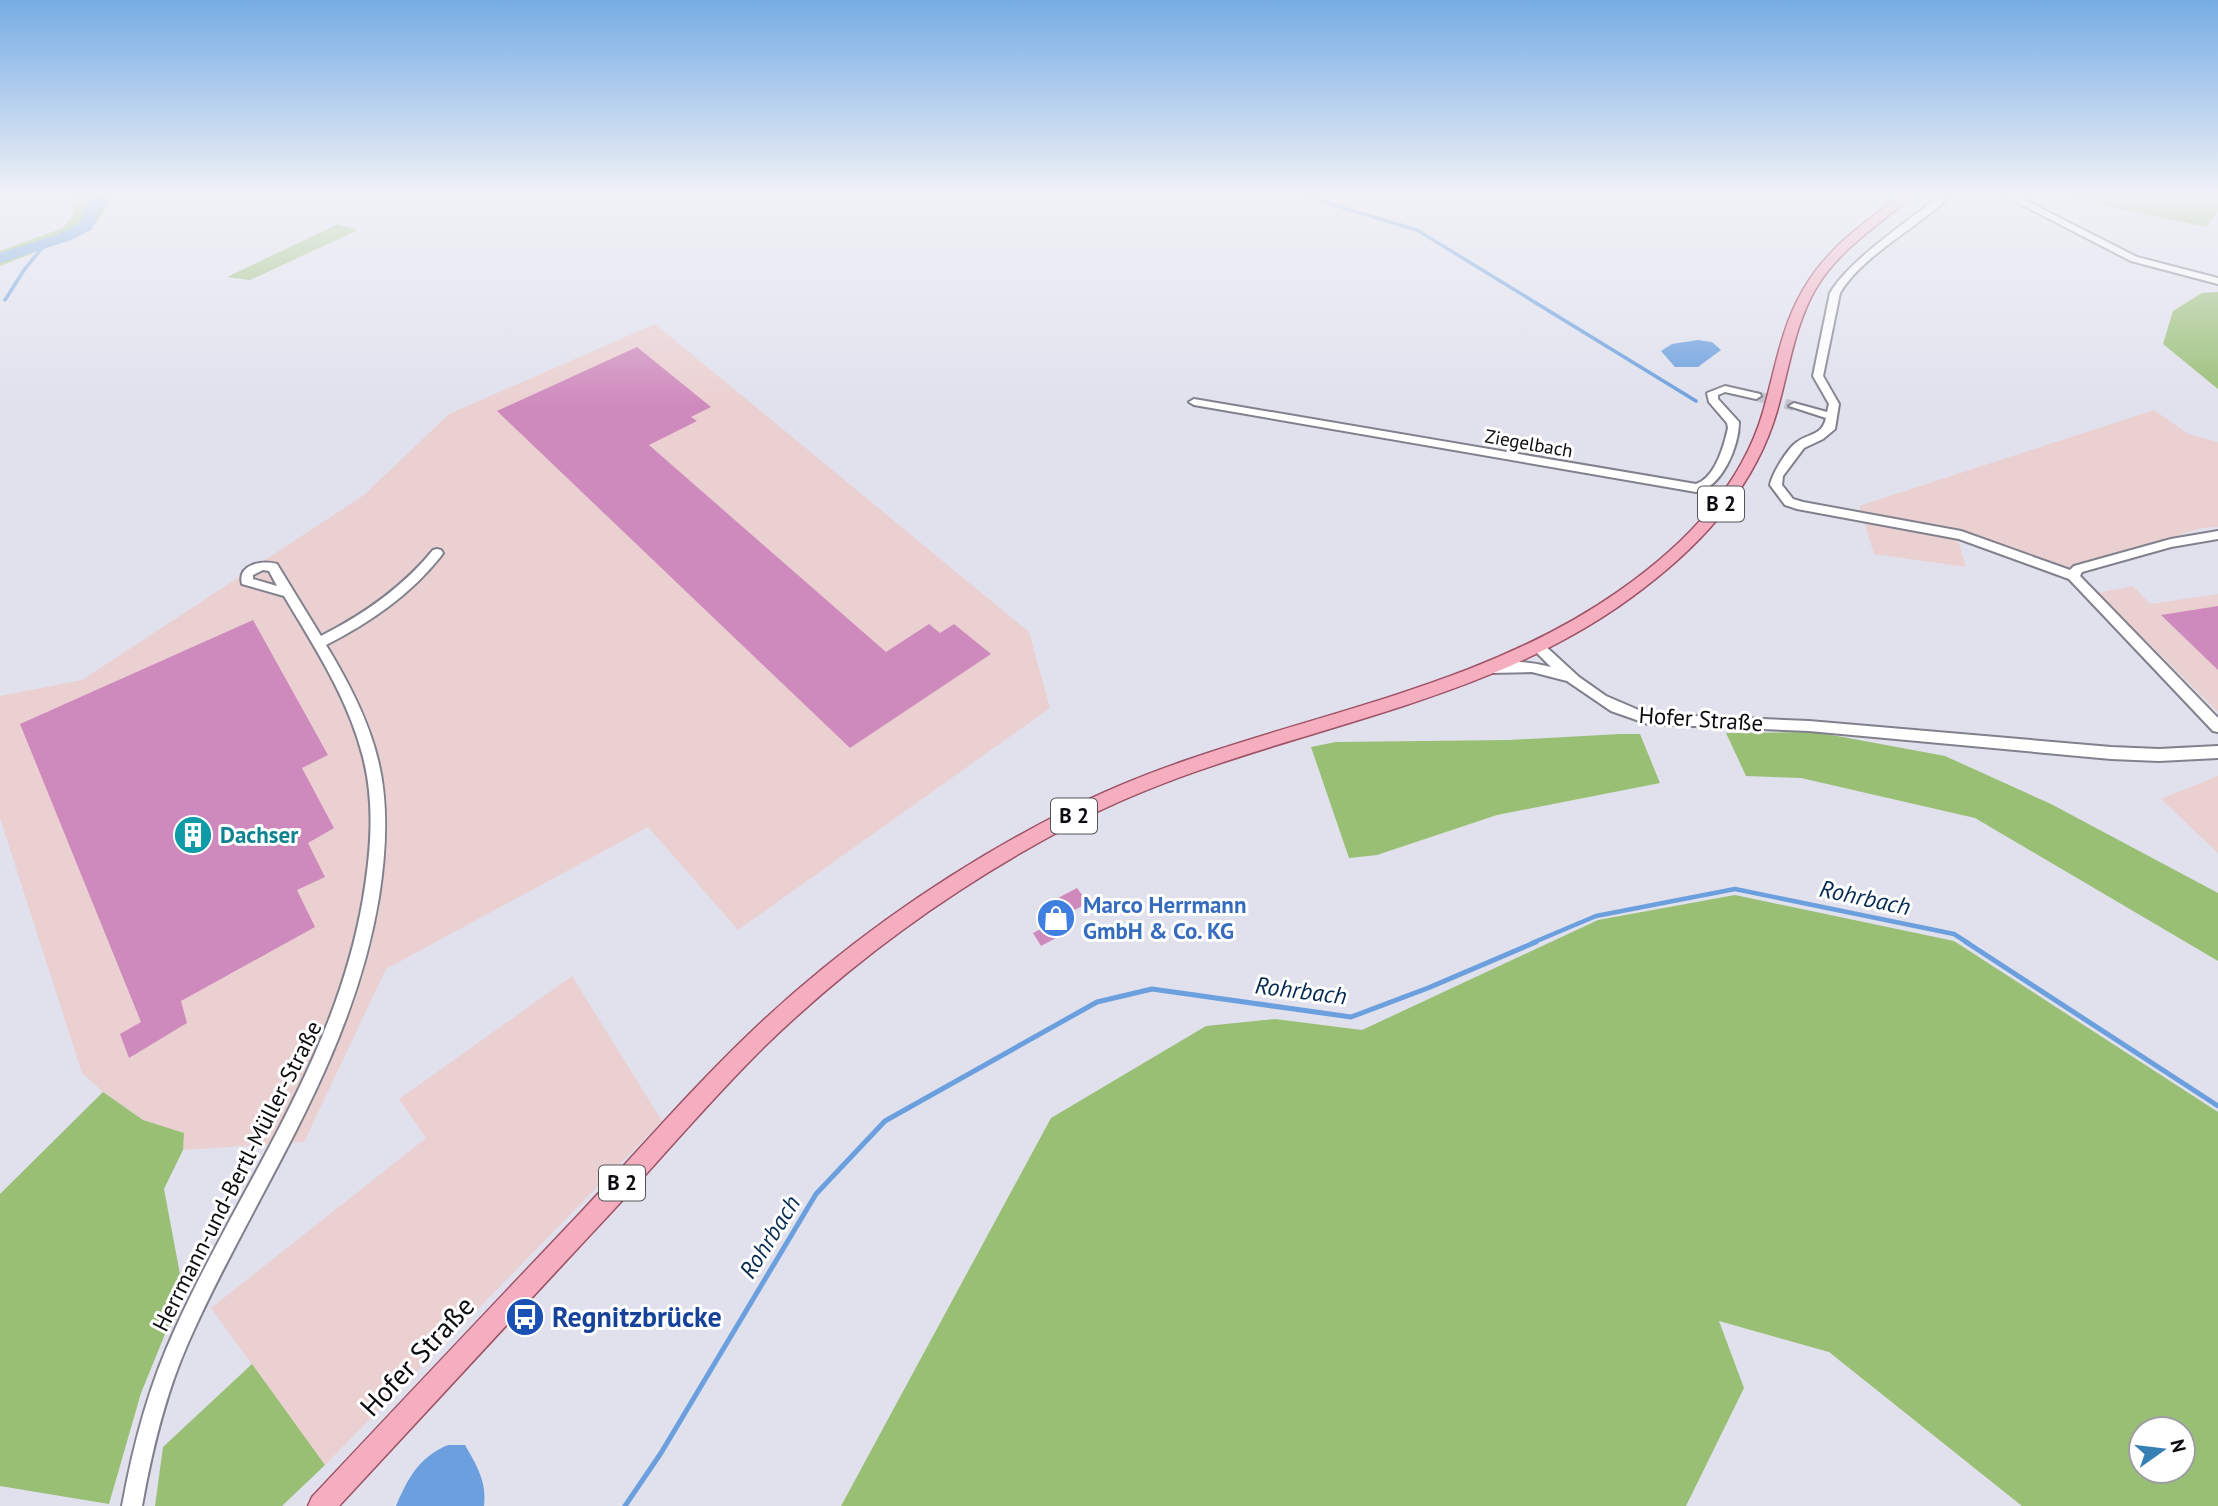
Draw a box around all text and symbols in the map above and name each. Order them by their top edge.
street label: Ziegelbach [1483,423,1575,463]
road number: B 2 [1698,486,1744,522]
street label: Hofer Straße [1638,700,1764,737]
road number: B 2 [1051,798,1097,834]
building icon: Dachser [172,814,214,856]
place label: Dachser [220,820,299,849]
water label: Rohrbach [1817,873,1913,922]
place label: Marco Herrmann GmbH & Co. KG [1083,890,1246,945]
shop icon: Marco Herrmann GmbH & Co. KG [1035,897,1077,939]
water label: Rohrbach [1253,970,1349,1011]
street label: Herrmann-und-Bertl-Müller-Straße [145,1016,328,1336]
road number: B 2 [599,1166,645,1200]
water label: Rohrbach [732,1189,807,1284]
street label: Hofer Straße [351,1287,482,1424]
bus stop icon: Regnitzbrücke [504,1296,546,1338]
place label: Regnitzbrücke [552,1298,722,1335]
north arrow [2127,1415,2197,1485]
text: N [2165,1437,2192,1455]

